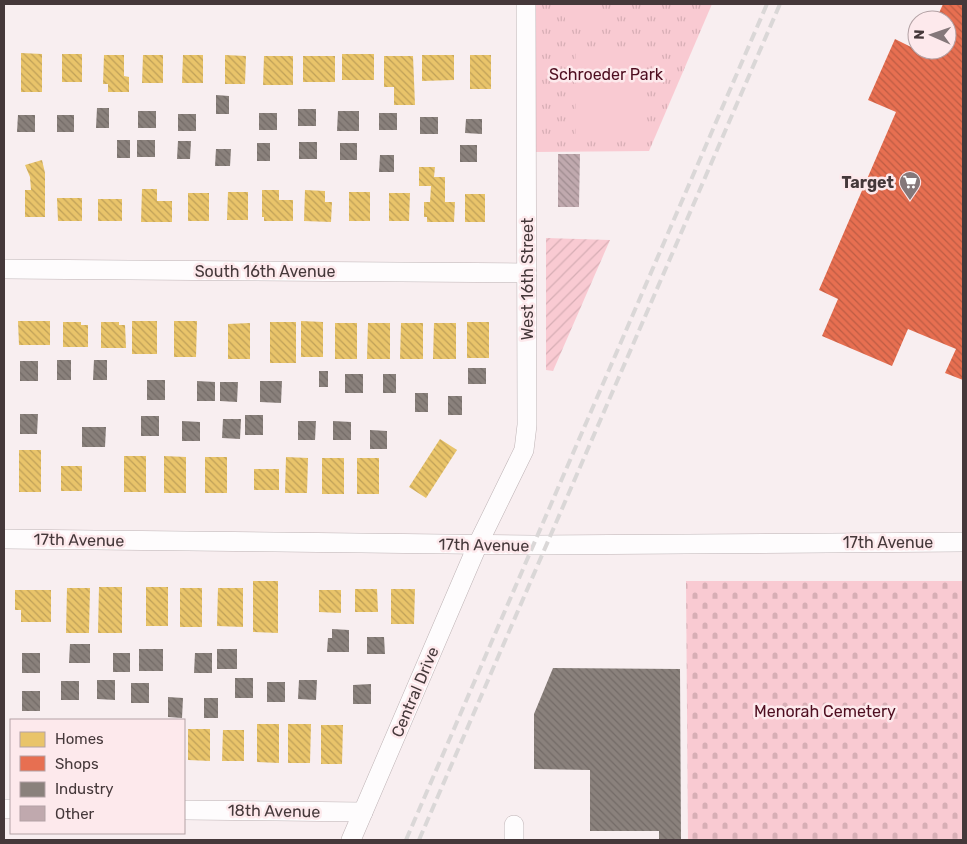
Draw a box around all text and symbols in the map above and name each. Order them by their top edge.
north arrow [907,10,957,60]
text: N [911,29,928,40]
park label: Schroeder Park [549,65,664,84]
supermarket icon: Target [898,170,922,201]
place label: Target [842,173,895,192]
street label: West 16th Street [518,218,537,340]
street label: South 16th Avenue [195,262,335,281]
street label: 17th Avenue [34,530,124,550]
street label: 17th Avenue [843,533,933,552]
street label: 17th Avenue [439,535,529,555]
street label: Central Drive [387,644,443,740]
park label: Menorah Cemetery [754,702,896,721]
legend [10,719,185,834]
text: Homes [55,730,104,748]
text: Shops [55,755,99,773]
text: Industry [55,780,114,798]
street label: 18th Avenue [228,801,320,821]
text: Other [55,805,95,823]

